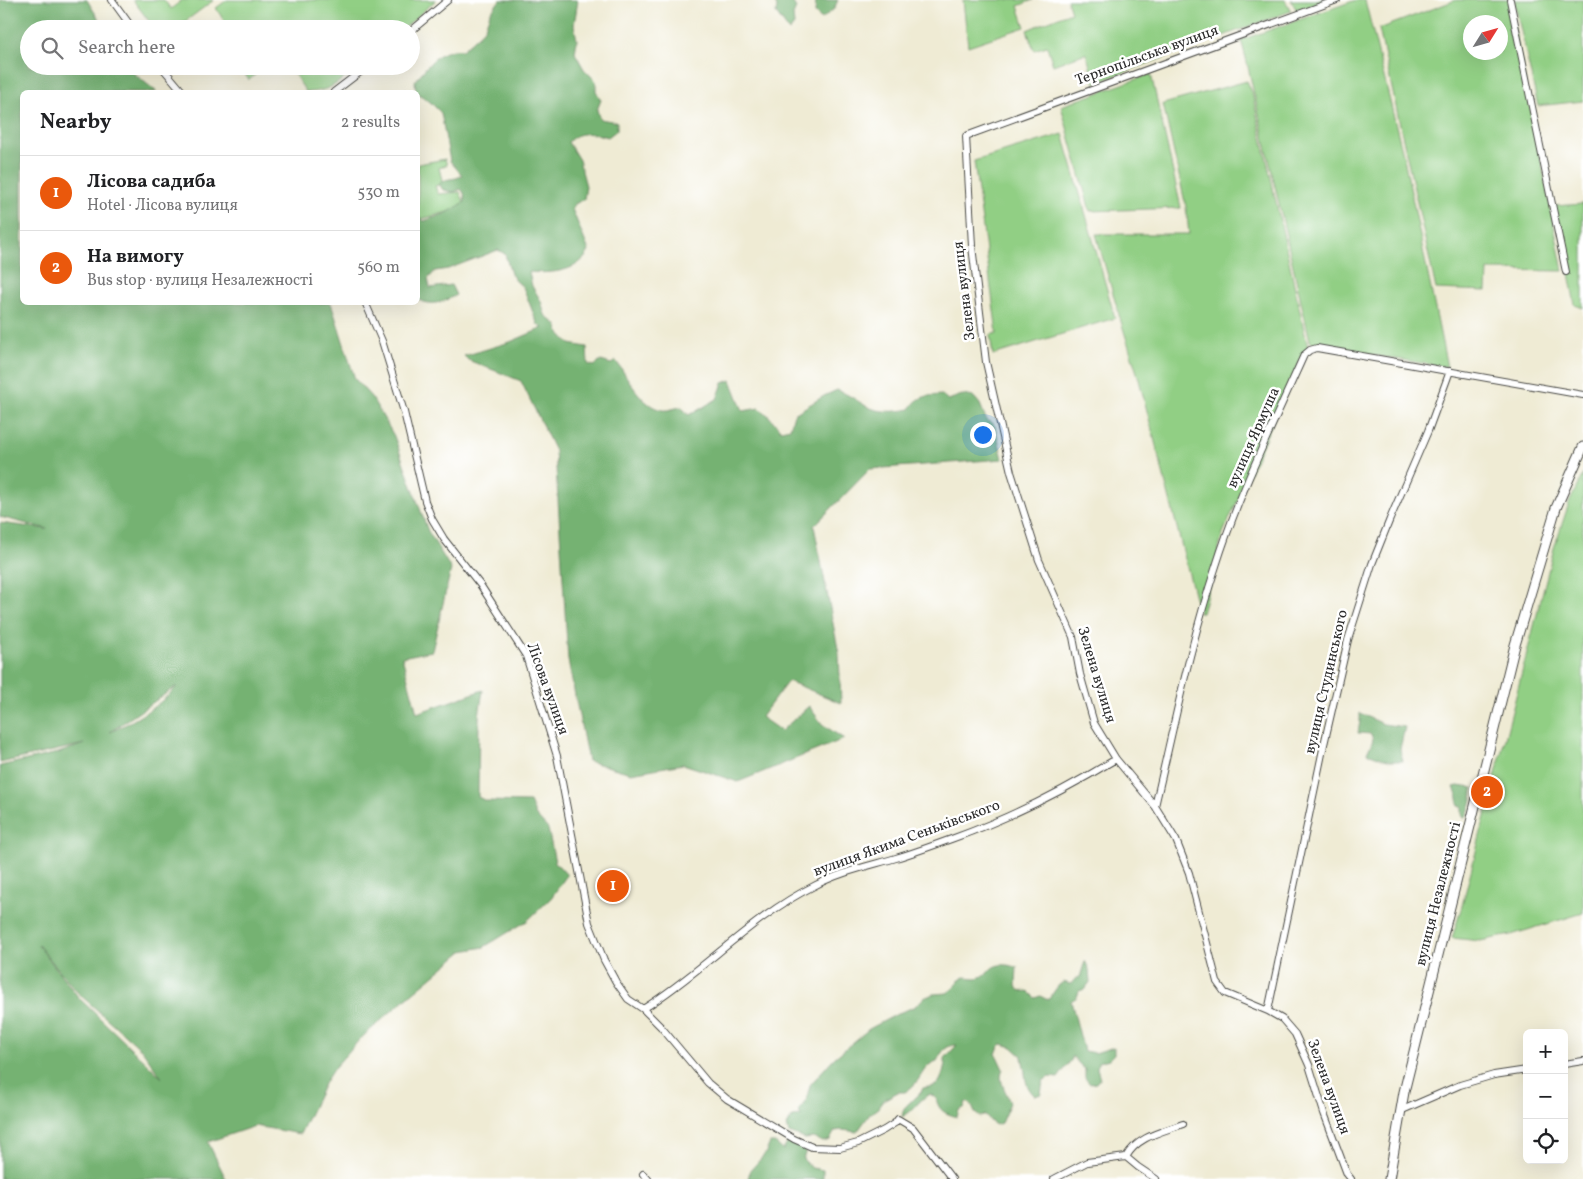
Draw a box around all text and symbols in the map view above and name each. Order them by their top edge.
north arrow [1463,15,1508,60]
search box [20,20,420,75]
street label: Тернопільська вулиця [1073,20,1222,92]
icon: search [38,34,66,62]
text: Search here [78,35,175,61]
text: Nearby [40,108,111,137]
text: 2 results [341,112,400,134]
text: Лісова садиба [87,169,216,195]
text: 1 [53,182,59,204]
text: 530 m [357,182,400,204]
text: Hotel · Лісова вулиця [87,195,238,217]
street label: Зелена вулиця [948,240,981,342]
text: На вимогу [87,244,184,270]
text: 2 [52,257,60,279]
text: 560 m [357,257,400,279]
text: Bus stop · вулиця Незалежності [87,270,313,292]
street label: вулиця Ярмуша [1222,384,1286,492]
your location [970,422,996,448]
street label: вулиця Студинського [1300,608,1354,756]
street label: Зелена вулиця [1071,624,1121,726]
street label: Лісова вулиця [521,640,573,738]
pin: 2 [1471,773,1503,811]
street label: вулиця Якима Сеньківського [811,795,1003,883]
street label: вулиця Незалежності [1411,820,1467,968]
pin: 1 [597,867,629,905]
map controls [1523,1029,1568,1164]
button: + [1523,1029,1568,1074]
street label: Зелена вулиця [1301,1037,1355,1138]
button: − [1523,1074,1568,1119]
button: locate [1523,1119,1568,1164]

